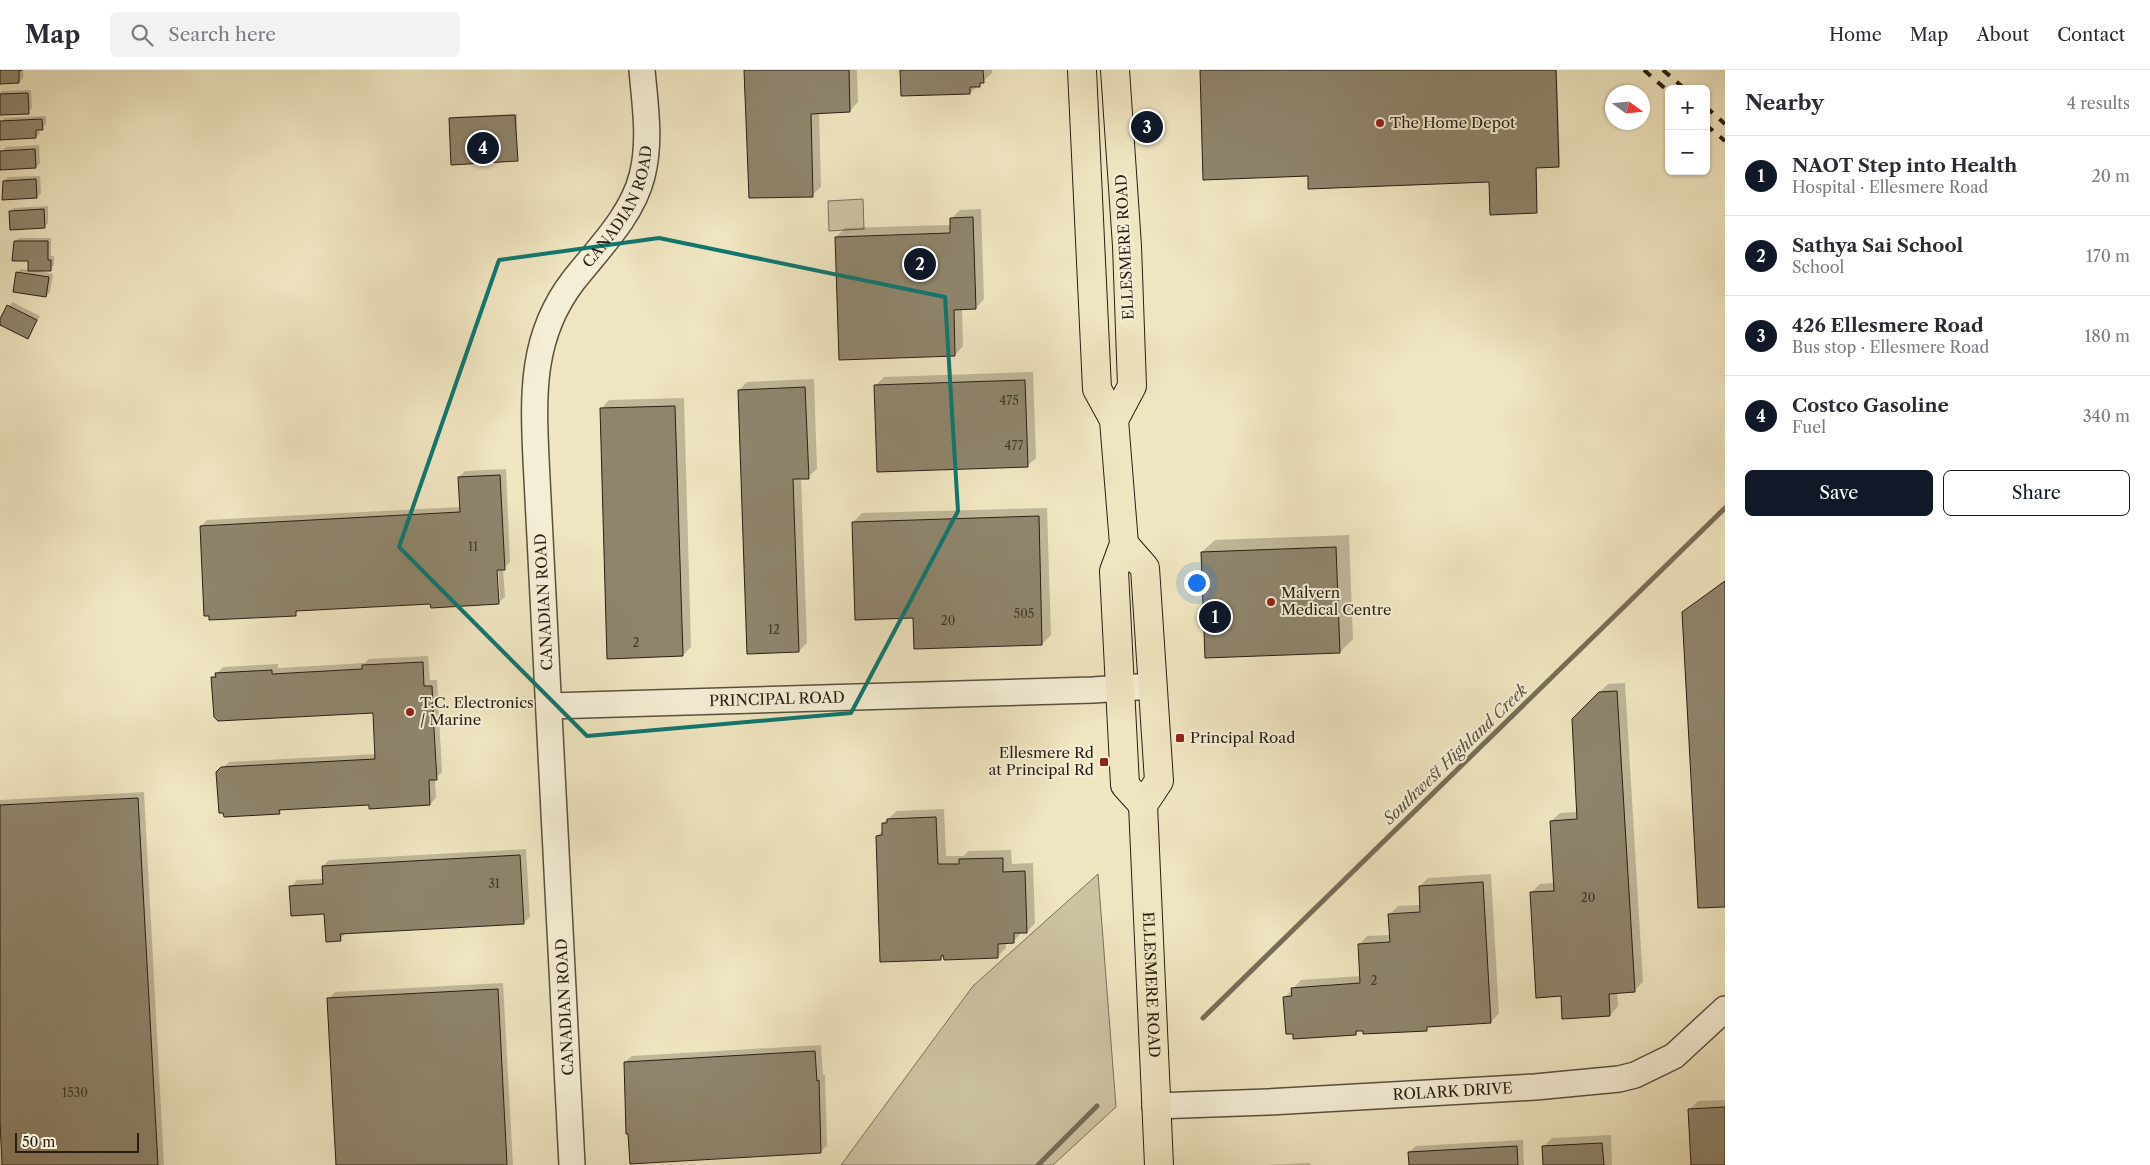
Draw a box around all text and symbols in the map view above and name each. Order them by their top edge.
search box [110,12,460,57]
text: Map [25,20,80,49]
icon: search [128,21,156,49]
text: Search here [168,23,276,46]
text: Home [1829,24,1882,46]
text: Map [1910,24,1948,46]
text: About [1976,24,2029,46]
text: Contact [2057,24,2125,46]
north arrow [1605,85,1650,130]
map controls [1665,85,1710,175]
button: + [1665,85,1710,130]
text: Nearby [1745,90,1824,115]
text: 4 results [2067,93,2130,113]
pin: 3 [1131,108,1163,146]
place label: The Home Depot [1390,113,1516,132]
marker: The Home Depot [1374,117,1386,129]
pin: 4 [467,129,499,167]
button: − [1665,130,1710,175]
street label: CANADIAN ROAD [578,145,656,271]
text: NAOT Step into Health [1792,154,2017,177]
text: 1 [1757,166,1765,186]
text: 20 m [2091,166,2130,186]
street label: ELLESMERE ROAD [1111,174,1138,321]
text: Hospital · Ellesmere Road [1792,177,1988,197]
text: Sathya Sai School [1792,234,1963,257]
pin: 2 [904,245,936,283]
text: 2 [1756,246,1766,266]
text: 170 m [2086,246,2130,266]
text: School [1792,257,1844,277]
text: 426 Ellesmere Road [1792,314,1984,337]
text: 3 [1756,326,1766,346]
text: 180 m [2084,326,2130,346]
text: Bus stop · Ellesmere Road [1792,337,1989,357]
house number: 475 [999,393,1019,408]
text: Costco Gasoline [1792,394,1949,417]
text: 4 [1756,406,1766,426]
text: 340 m [2083,406,2130,426]
text: Fuel [1792,417,1826,437]
house number: 477 [1005,438,1023,453]
button: Save [1745,470,1933,516]
button: Share [1943,470,2130,516]
street label: CANADIAN ROAD [530,533,557,671]
house number: 11 [468,539,478,554]
your location [1184,570,1210,596]
place label: Malvern Medical Centre [1281,583,1391,619]
marker: Malvern Medical Centre [1265,596,1277,608]
pin: 1 [1199,598,1231,636]
house number: 505 [1014,606,1034,621]
house number: 20 [941,613,955,628]
house number: 12 [768,622,780,637]
house number: 2 [633,635,640,650]
water label: Southwest Highland Creek [1378,679,1532,829]
street label: PRINCIPAL ROAD [709,687,845,710]
place label: T.C. Electronics / Marine [420,693,534,729]
marker: T.C. Electronics / Marine [404,706,416,718]
place label: Principal Road [1190,728,1295,747]
marker: Principal Road [1174,732,1186,744]
place label: Ellesmere Rd at Principal Rd [988,743,1094,779]
marker: Ellesmere Rd at Principal Rd [1098,756,1110,768]
house number: 31 [488,876,500,891]
house number: 20 [1581,890,1595,905]
street label: ELLESMERE ROAD [1139,911,1164,1058]
street label: CANADIAN ROAD [551,938,578,1076]
house number: 2 [1371,973,1378,988]
street label: ROLARK DRIVE [1392,1078,1513,1104]
house number: 1530 [62,1085,88,1100]
scale bar [15,1130,139,1153]
text: 50 m [22,1133,55,1151]

